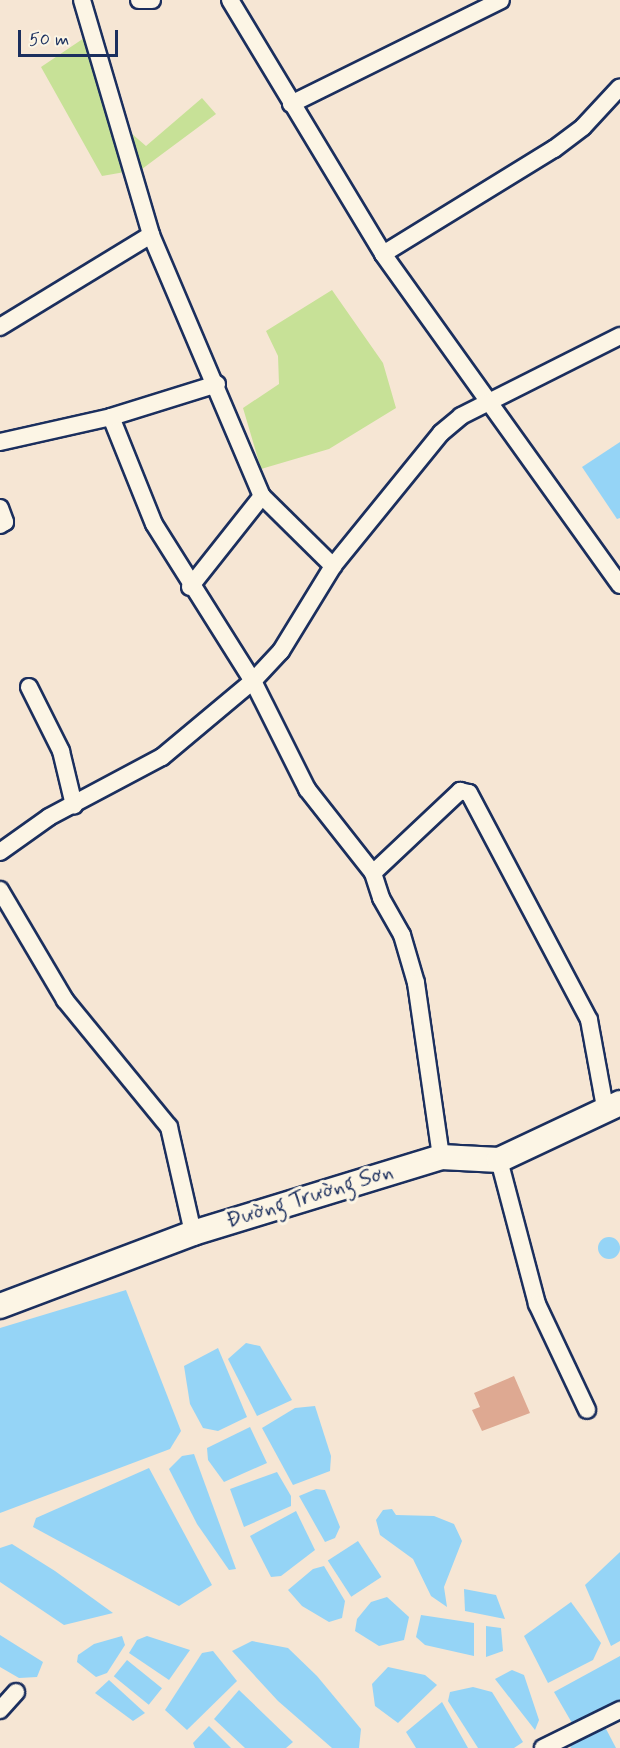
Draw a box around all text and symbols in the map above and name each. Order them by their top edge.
scale bar [21,18,122,56]
text: 50 m [29,28,69,52]
street label: Đường Trường Sơn [224,1159,396,1235]

